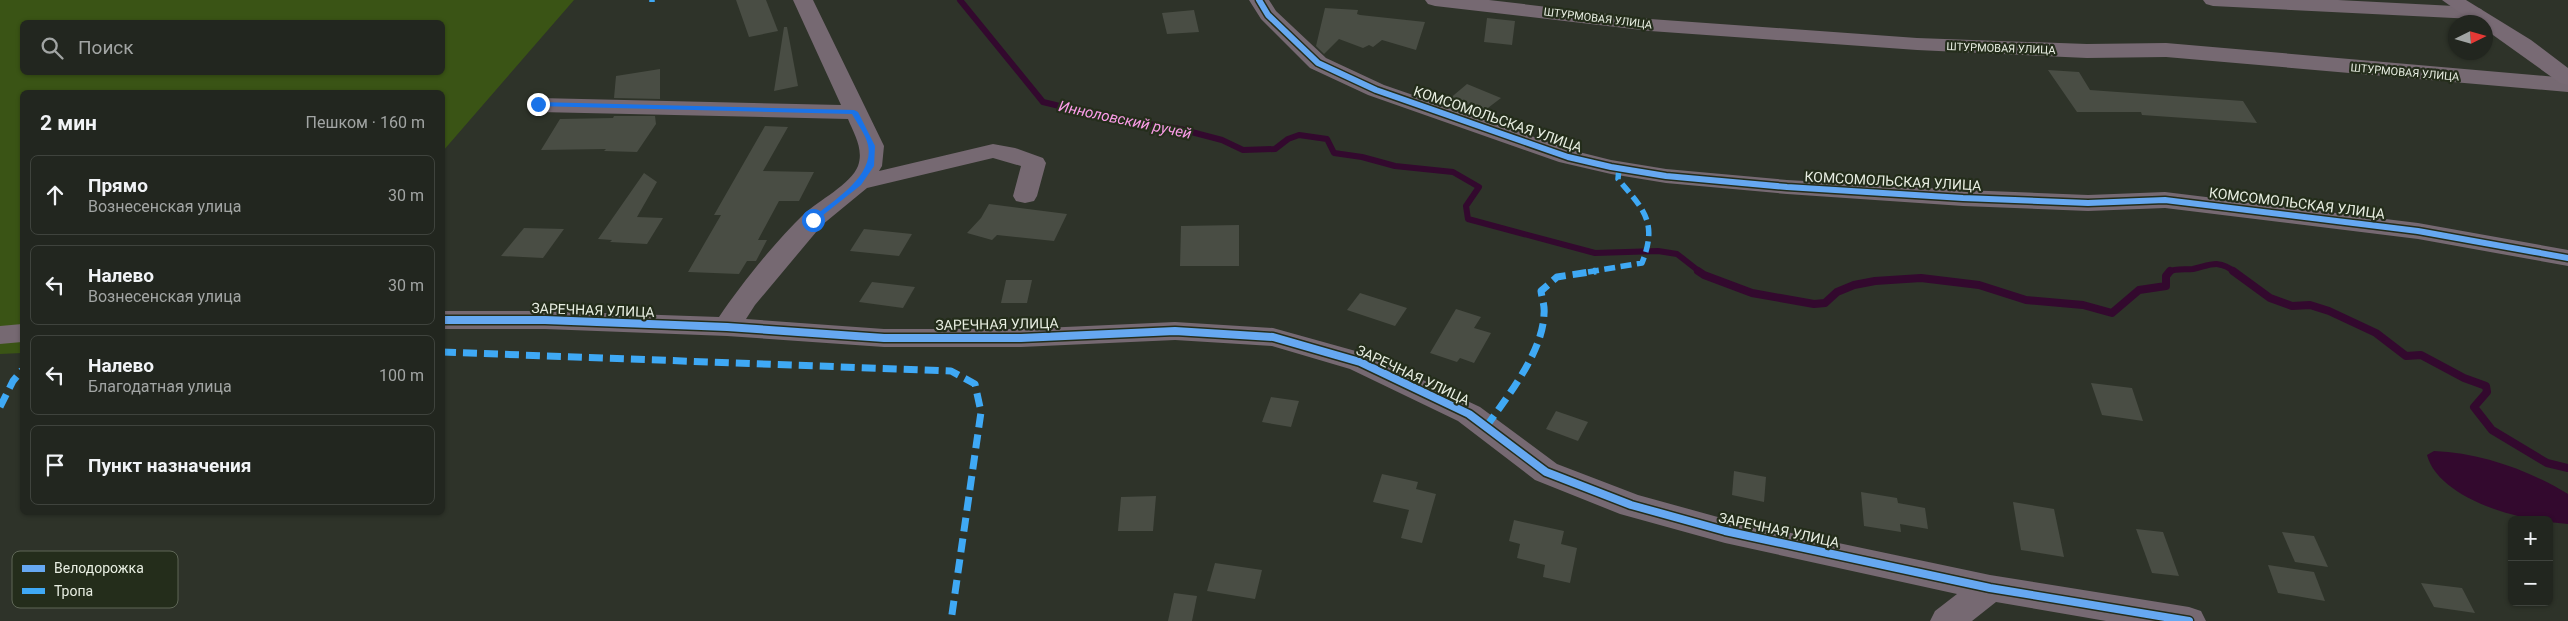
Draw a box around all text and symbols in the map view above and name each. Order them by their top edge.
street label: ШТУРМОВАЯ УЛИЦА [1543,5,1654,32]
north arrow [2448,15,2493,60]
search box [20,20,445,75]
icon: search [38,34,66,62]
text: Поиск [78,36,134,59]
street label: ШТУРМОВАЯ УЛИЦА [1946,40,2057,57]
street label: ШТУРМОВАЯ УЛИЦА [2350,61,2461,84]
street label: КОМСОМОЛЬСКАЯ УЛИЦА [1412,83,1584,155]
route end [527,93,550,116]
water label: Инноловский ручей [1057,97,1193,143]
text: 2 мин [40,111,97,135]
text: Пешком · 160 m [306,113,425,132]
street label: КОМСОМОЛЬСКАЯ УЛИЦА [1804,168,1982,194]
text: Прямо [88,174,148,197]
icon: ahead [41,181,69,209]
street label: КОМСОМОЛЬСКАЯ УЛИЦА [2208,184,2386,222]
text: 30 m [388,186,424,205]
text: Вознесенская улица [88,197,241,216]
route start [802,209,825,232]
text: Налево [88,264,154,287]
icon: left [41,271,69,299]
text: 30 m [388,276,424,295]
text: Вознесенская улица [88,287,241,306]
street label: ЗАРЕЧНАЯ УЛИЦА [531,300,655,320]
street label: ЗАРЕЧНАЯ УЛИЦА [935,315,1059,333]
street label: ЗАРЕЧНАЯ УЛИЦА [1354,342,1472,408]
text: Налево [88,354,154,377]
icon: left [41,361,69,389]
text: 100 m [379,366,424,385]
text: Благодатная улица [88,377,232,396]
icon: arrive [41,451,69,479]
text: Пункт назначения [88,454,251,477]
street label: ЗАРЕЧНАЯ УЛИЦА [1717,509,1841,551]
map controls [2508,516,2553,606]
button: + [2508,516,2553,561]
legend [12,551,178,608]
text: Велодорожка [54,560,144,576]
button: − [2508,561,2553,606]
text: Тропа [54,583,93,599]

